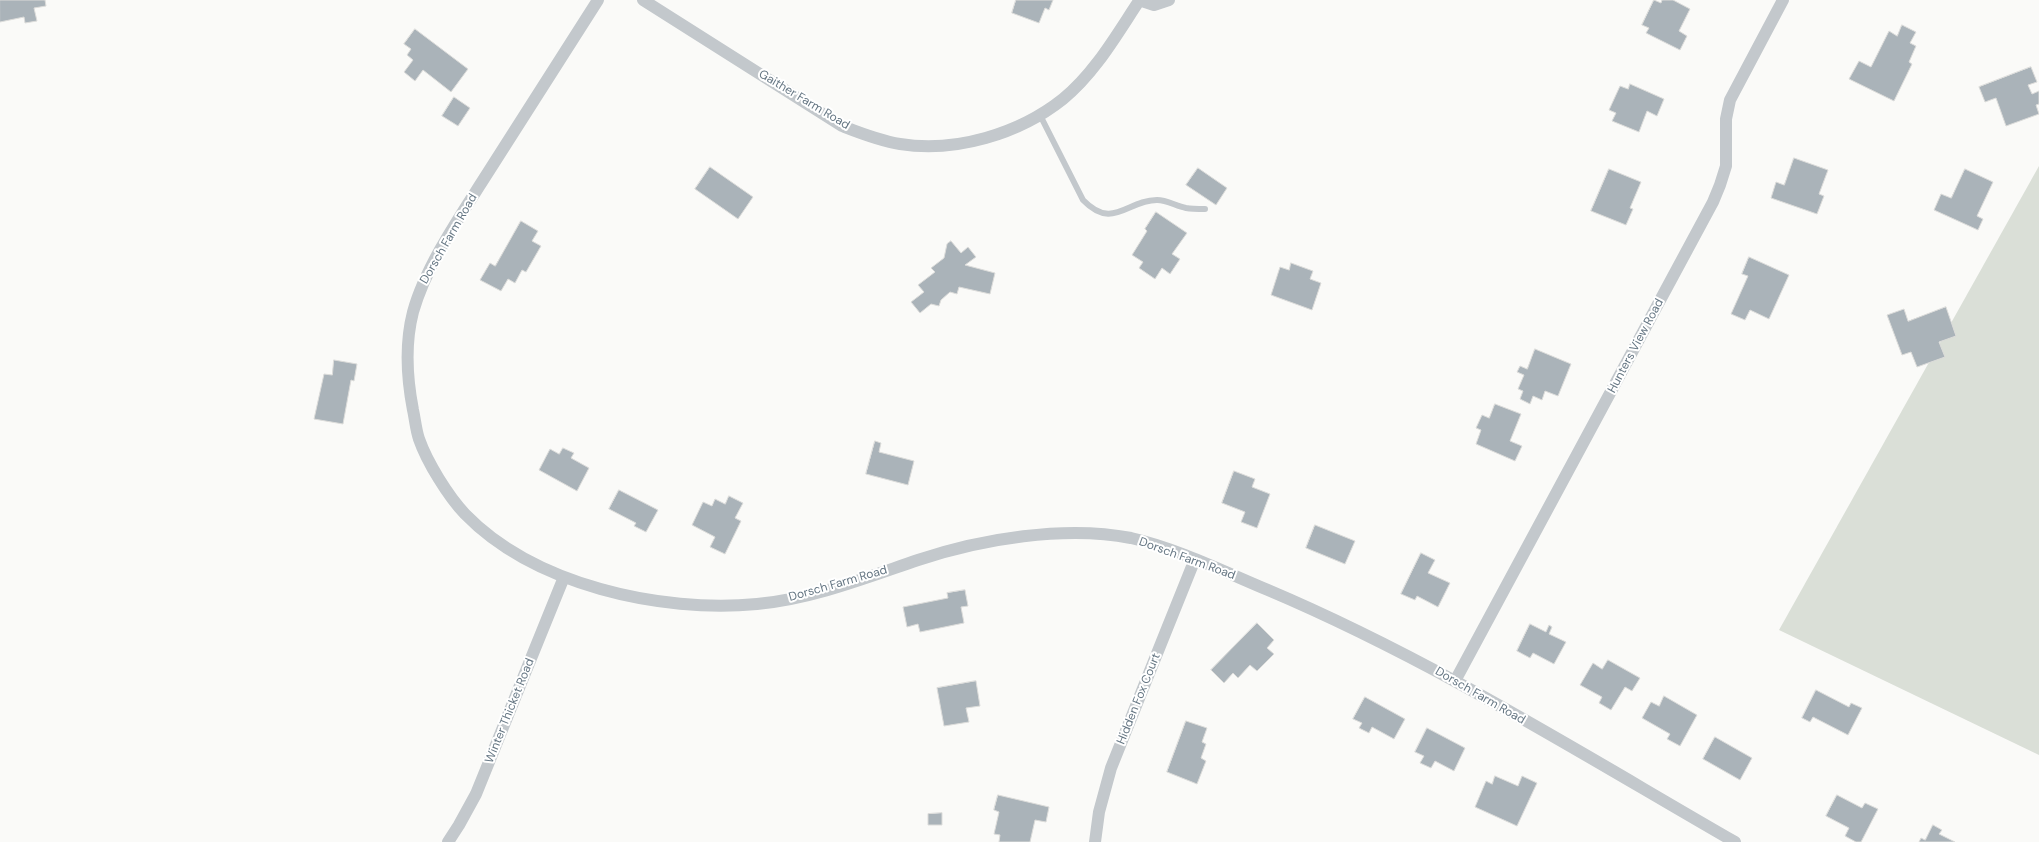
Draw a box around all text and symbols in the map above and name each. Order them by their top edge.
street label: Gaither Farm Road [756,67,852,133]
street label: Dorsch Farm Road [417,191,481,287]
street label: Hunters View Road [1605,296,1667,396]
street label: Dorsch Farm Road [1137,535,1237,583]
street label: Dorsch Farm Road [787,563,889,605]
street label: Hidden Fox Court [1114,651,1164,747]
street label: Winter Thicket Road [482,656,538,766]
street label: Dorsch Farm Road [1432,664,1528,728]

